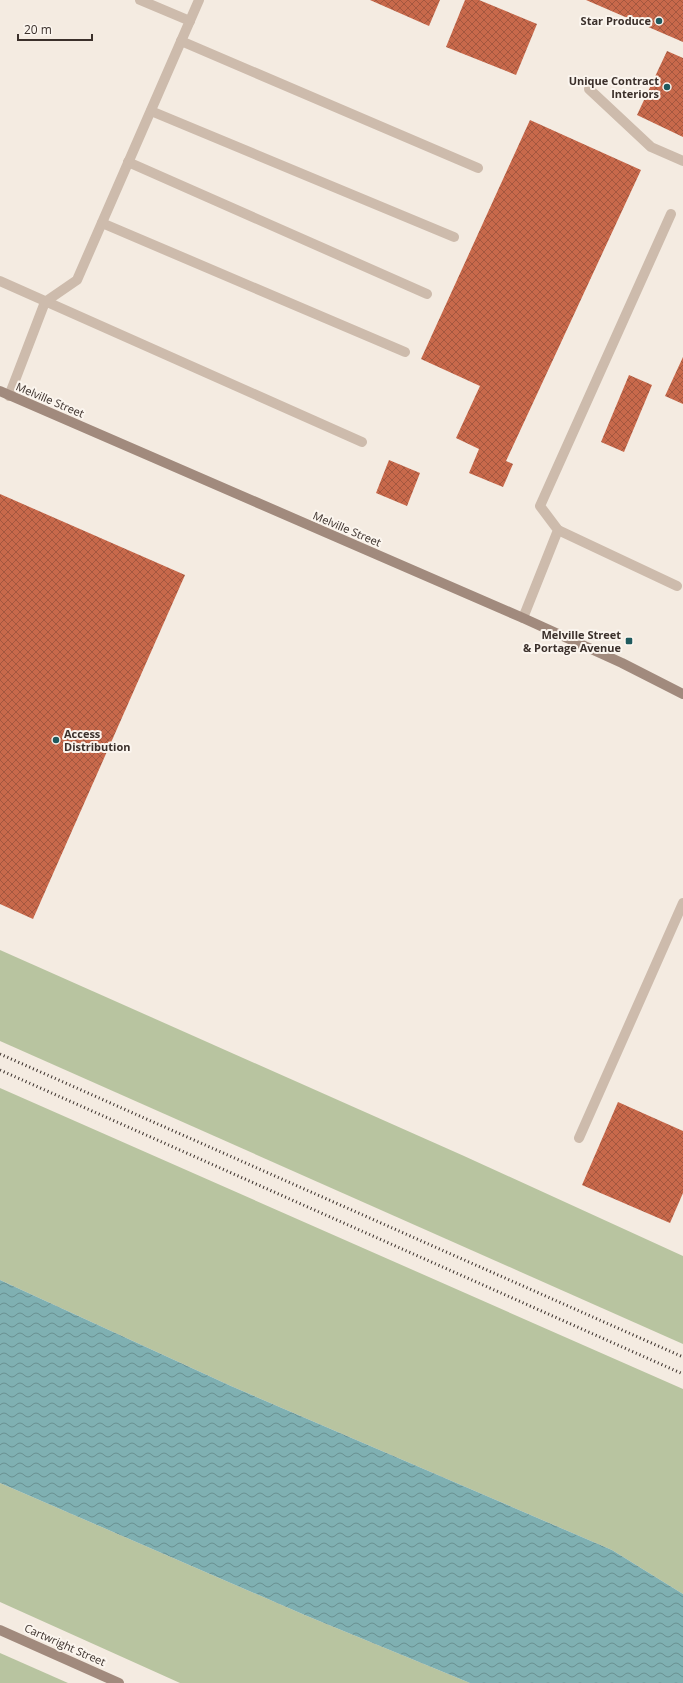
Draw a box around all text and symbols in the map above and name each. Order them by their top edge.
place label: Star Produce [581,13,651,28]
scale bar [18,16,92,42]
marker: Star Produce [654,16,664,26]
text: 20 m [24,21,52,38]
place label: Unique Contract Interiors [569,73,660,101]
marker: Unique Contract Interiors [662,82,672,92]
street label: Melville Street [14,378,87,421]
street label: Melville Street [311,507,384,550]
place label: Melville Street & Portage Avenue [523,627,621,655]
marker: Melville Street & Portage Avenue [624,636,634,646]
place label: Access Distribution [64,726,130,754]
marker: Access Distribution [51,735,61,745]
street label: Cartwright Street [22,1620,108,1669]

